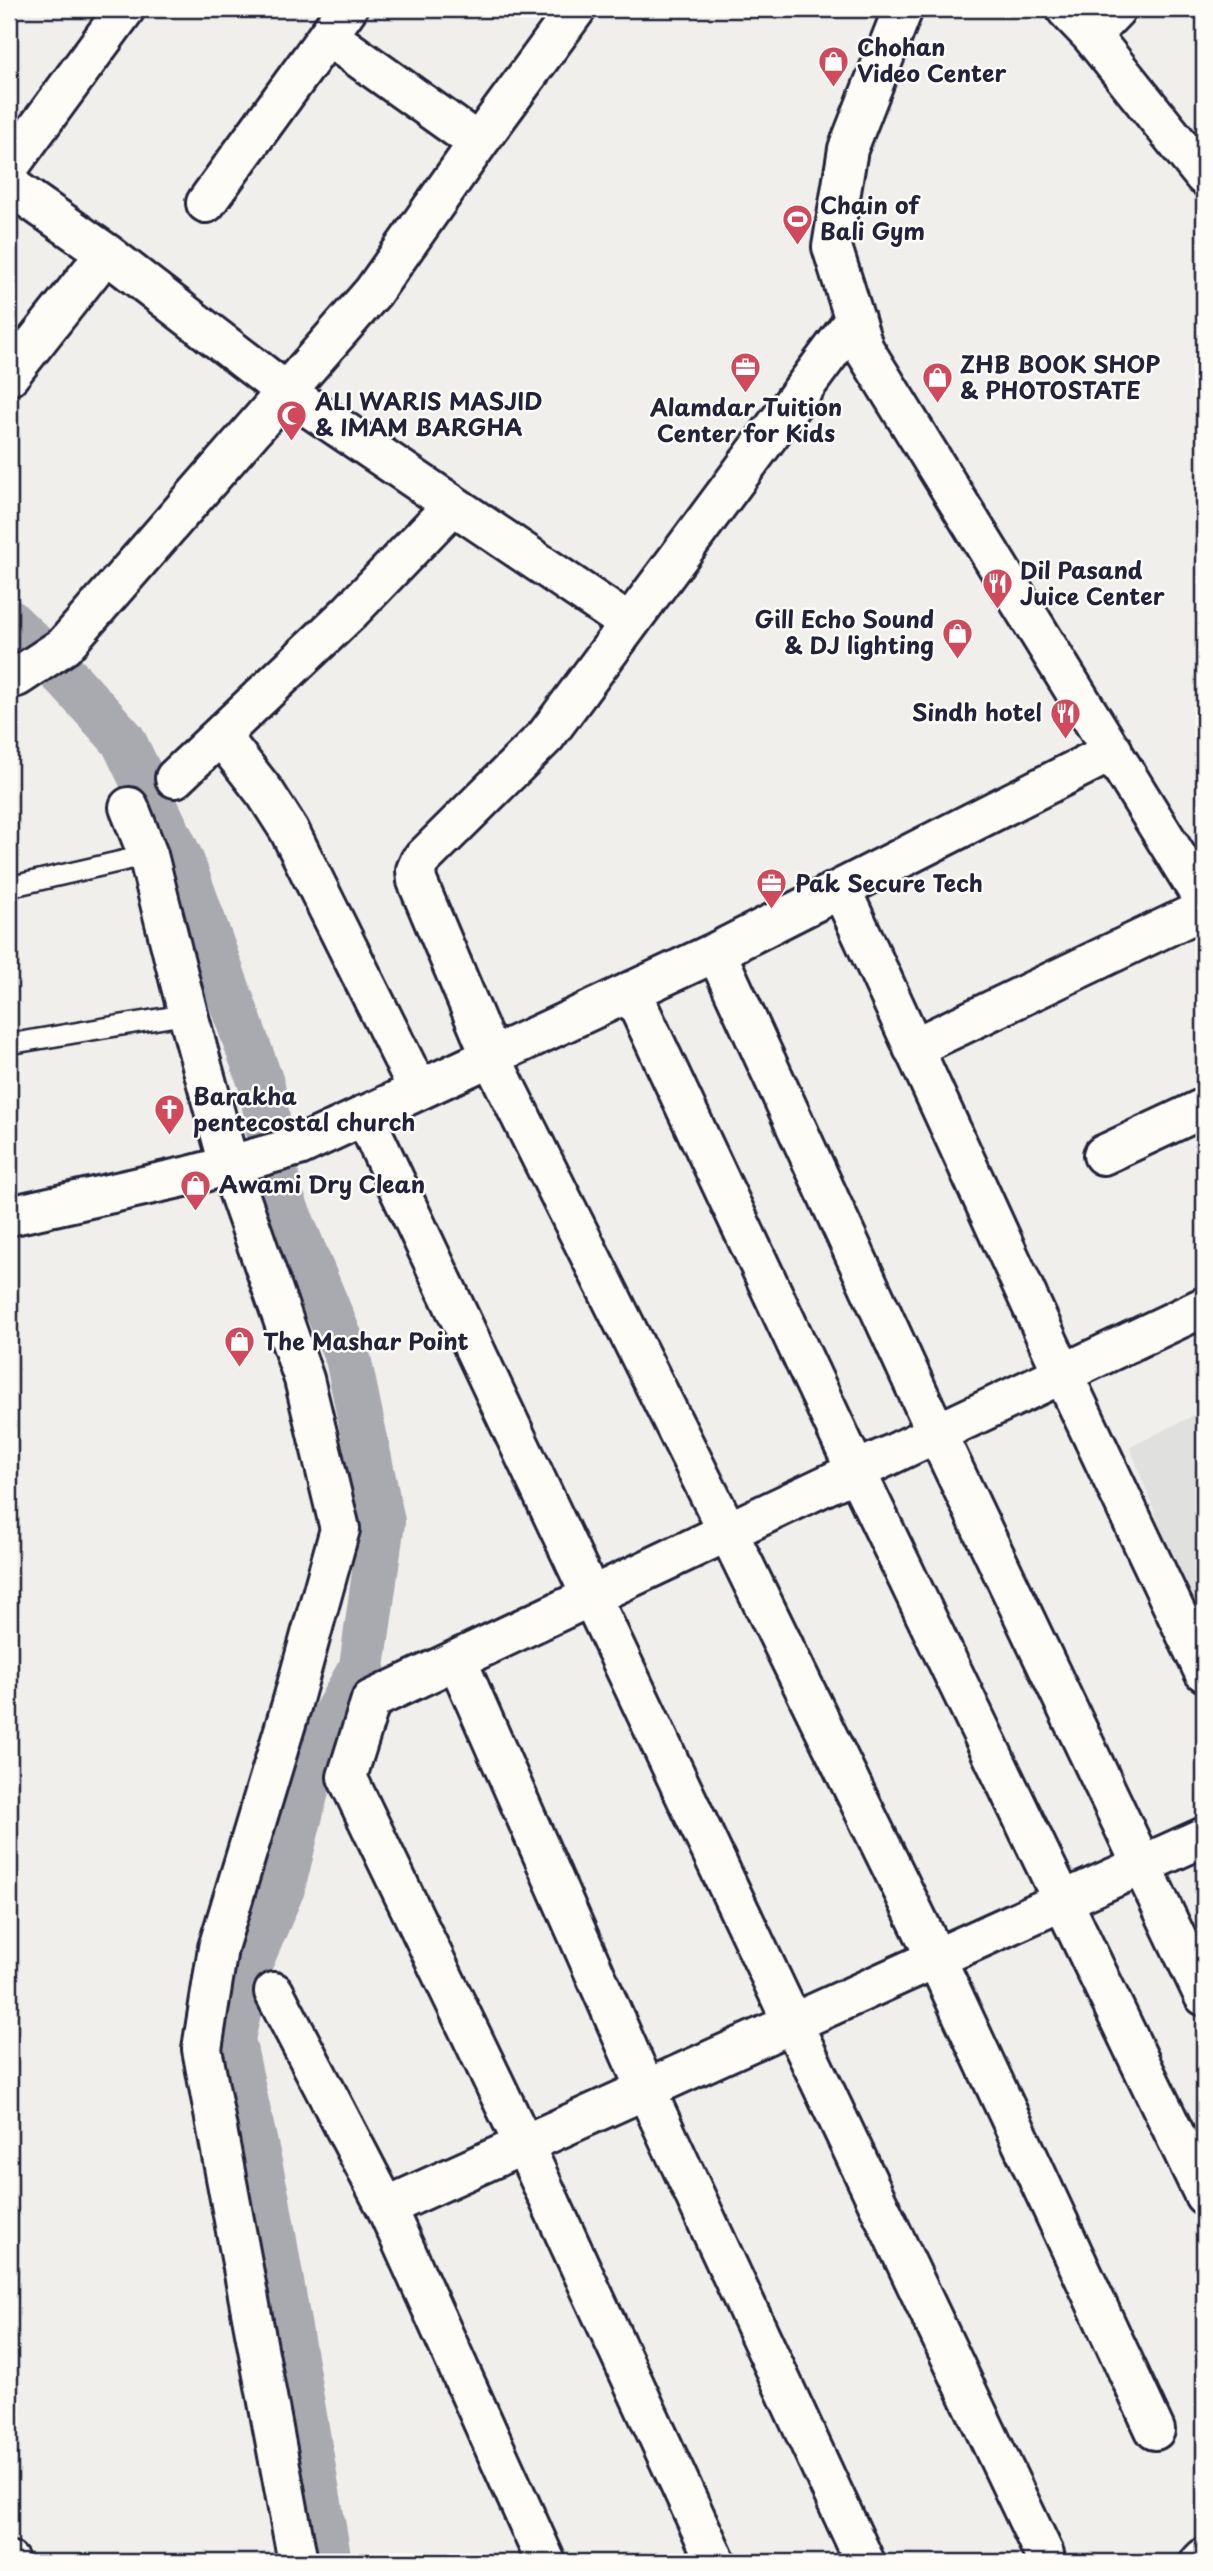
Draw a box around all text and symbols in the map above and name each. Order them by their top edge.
place label: Chohan Video Center [857,29,1006,90]
shop icon: Chohan Video Center [817,44,851,88]
place label: Chain of Bali Gym [820,187,925,248]
sports icon: Chain of Bali Gym [780,202,814,246]
place label: ZHB BOOK SHOP & PHOTOSTATE [960,346,1160,407]
office icon: Alamdar Tuition Center for Kids [729,350,763,394]
shop icon: ZHB BOOK SHOP & PHOTOSTATE [920,361,954,405]
place label: ALI WARIS MASJID & IMAM BARGHA [314,383,542,444]
place label: Alamdar Tuition Center for Kids [649,389,842,450]
mosque icon: ALI WARIS MASJID & IMAM BARGHA [275,398,309,442]
place label: Dil Pasand Juice Center [1020,552,1165,613]
restaurant icon: Dil Pasand Juice Center [980,567,1014,611]
place label: Gill Echo Sound & DJ lighting [755,601,934,662]
shop icon: Gill Echo Sound & DJ lighting [940,616,974,660]
place label: Sindh hotel [912,694,1042,729]
restaurant icon: Sindh hotel [1048,696,1082,740]
place label: Pak Secure Tech [795,865,983,900]
office icon: Pak Secure Tech [755,867,789,911]
place label: Barakha pentecostal church [193,1078,415,1139]
church icon: Barakha pentecostal church [153,1093,187,1137]
place label: Awami Dry Clean [219,1166,425,1201]
shop icon: Awami Dry Clean [179,1168,213,1212]
place label: The Mashar Point [263,1323,469,1358]
shop icon: The Mashar Point [223,1325,257,1369]

